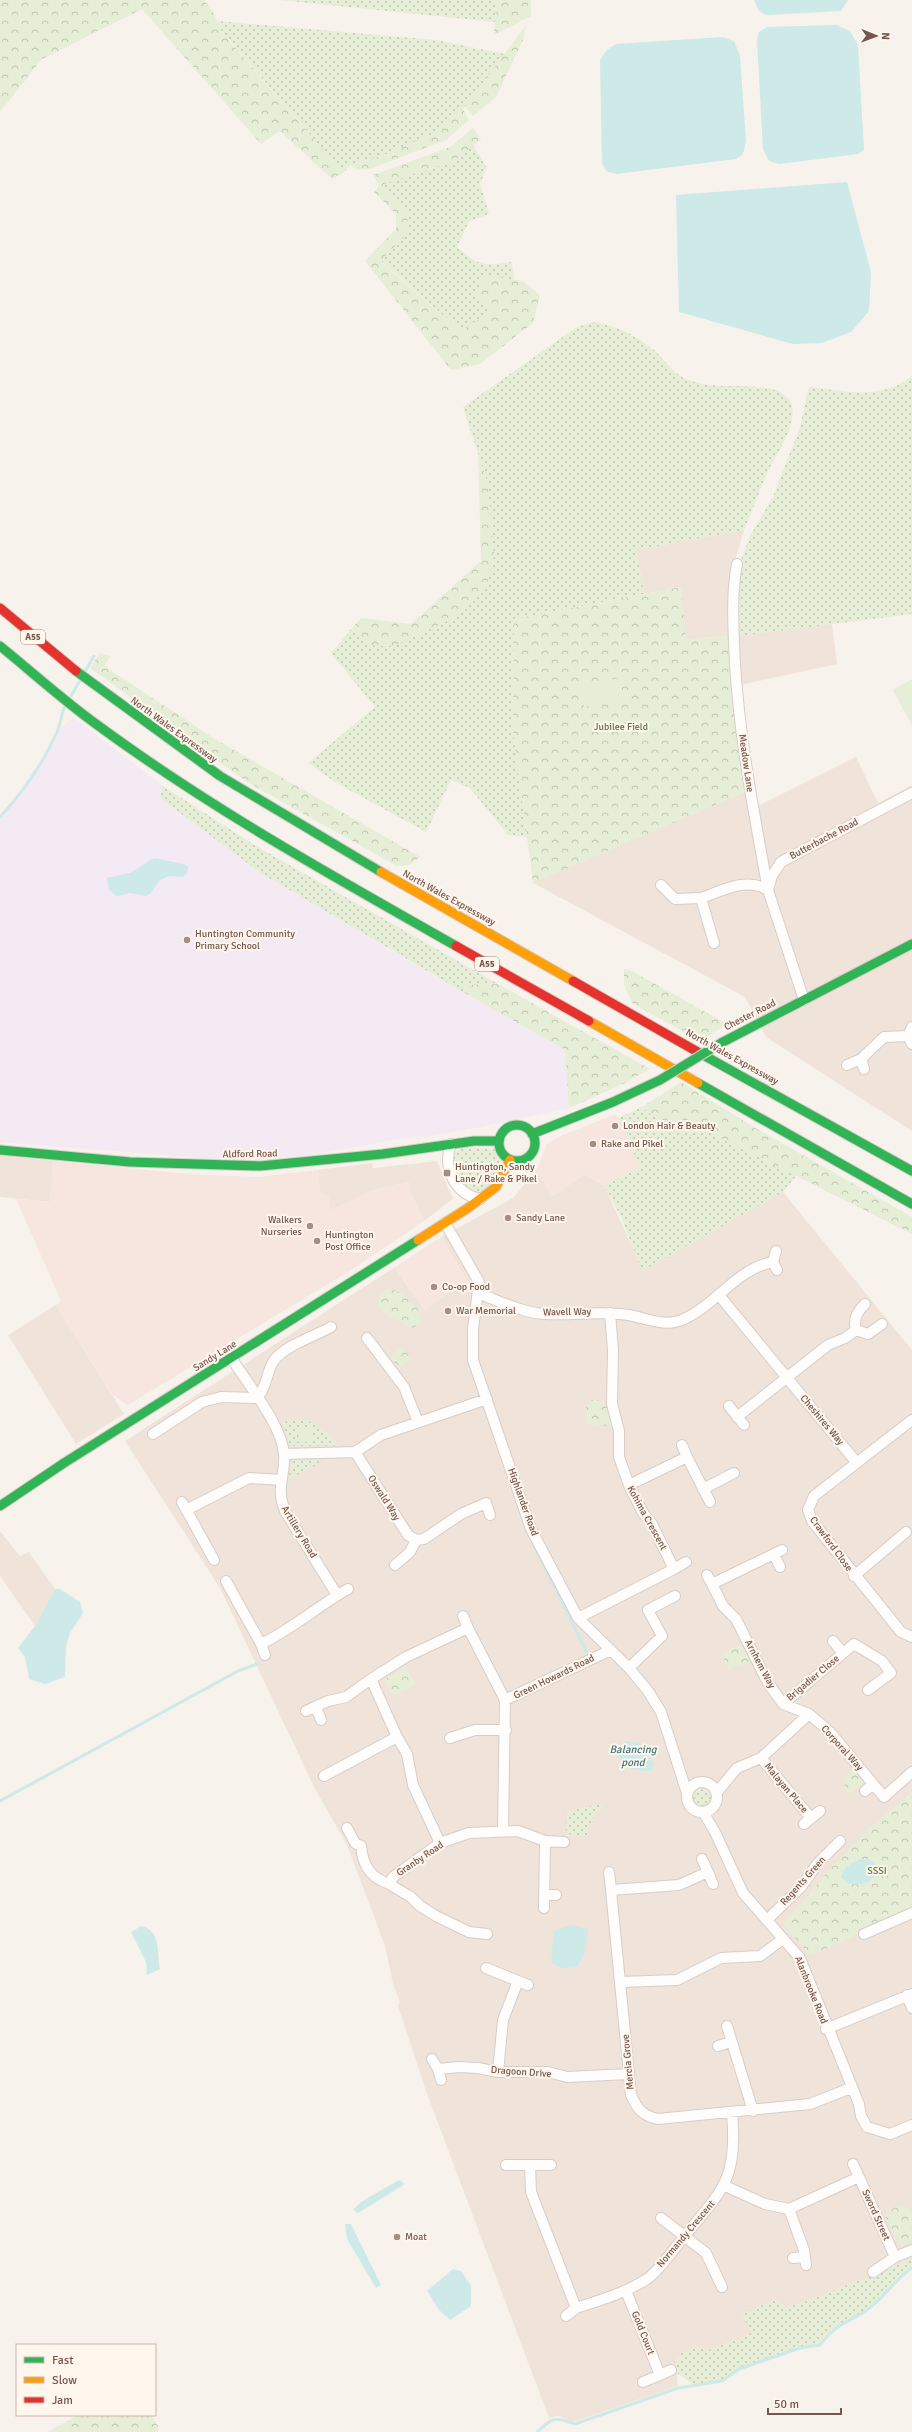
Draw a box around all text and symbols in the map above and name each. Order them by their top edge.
north arrow [856,16,896,56]
text: N [879,32,892,40]
road number: A55 [21,630,45,644]
street label: North Wales Expressway [128,695,220,766]
park label: Jubilee Field [594,721,648,733]
street label: Meadow Lane [736,733,756,793]
street label: Butterbache Road [788,816,860,862]
street label: North Wales Expressway [401,867,498,929]
place label: Huntington Community Primary School [195,928,295,952]
marker: Huntington Community Primary School [182,935,192,945]
road number: A55 [475,957,499,971]
street label: Chester Road [722,997,778,1033]
street label: North Wales Expressway [684,1026,781,1088]
place label: London Hair & Beauty [623,1120,716,1132]
marker: London Hair & Beauty [610,1121,620,1131]
place label: Rake and Pikel [601,1138,663,1150]
marker: Rake and Pikel [588,1139,598,1149]
street label: Aldford Road [222,1148,278,1160]
place label: Huntington, Sandy Lane / Rake & Pikel [455,1161,537,1185]
marker: Huntington, Sandy Lane / Rake & Pikel [442,1168,452,1178]
place label: Sandy Lane [516,1212,565,1224]
marker: Sandy Lane [503,1213,513,1223]
place label: Walkers Nurseries [261,1214,303,1238]
marker: Walkers Nurseries [305,1221,315,1231]
place label: Huntington Post Office [325,1229,374,1253]
marker: Huntington Post Office [312,1236,322,1246]
place label: Co-op Food [442,1281,490,1293]
marker: Co-op Food [429,1282,439,1292]
place label: War Memorial [456,1305,516,1317]
marker: War Memorial [443,1306,453,1316]
street label: Wavell Way [543,1306,592,1318]
street label: Sandy Lane [191,1338,239,1374]
street label: Cheshires Way [798,1392,847,1448]
street label: Highlander Road [505,1466,541,1538]
street label: Oswald Way [365,1473,403,1523]
street label: Kohima Crescent [624,1484,670,1553]
street label: Artillery Road [279,1504,319,1560]
street label: Crawford Close [807,1514,855,1574]
street label: Arnhem Way [742,1638,778,1691]
street label: Green Howards Road [512,1652,596,1702]
street label: Brigadier Close [784,1652,842,1704]
street label: Corporal Way [818,1723,866,1773]
water label: Balancing pond [609,1743,658,1769]
street label: Malayan Place [762,1761,810,1815]
street label: Granby Road [394,1839,446,1879]
street label: Regents Green [778,1854,828,1908]
park label: SSSI [867,1865,887,1877]
street label: Alanbrooke Road [792,1954,830,2026]
street label: Mercia Grove [620,2034,636,2090]
street label: Dragoon Drive [490,2064,552,2080]
street label: Sword Street [859,2188,893,2243]
street label: Normandy Crescent [654,2198,718,2270]
place label: Moat [405,2231,427,2243]
marker: Moat [392,2232,402,2242]
street label: Gold Court [629,2309,657,2357]
legend [16,2344,156,2416]
text: Fast [52,2353,73,2368]
text: Slow [52,2373,77,2388]
scale bar [768,2390,841,2416]
text: Jam [52,2393,73,2408]
text: 50 m [774,2397,799,2412]

